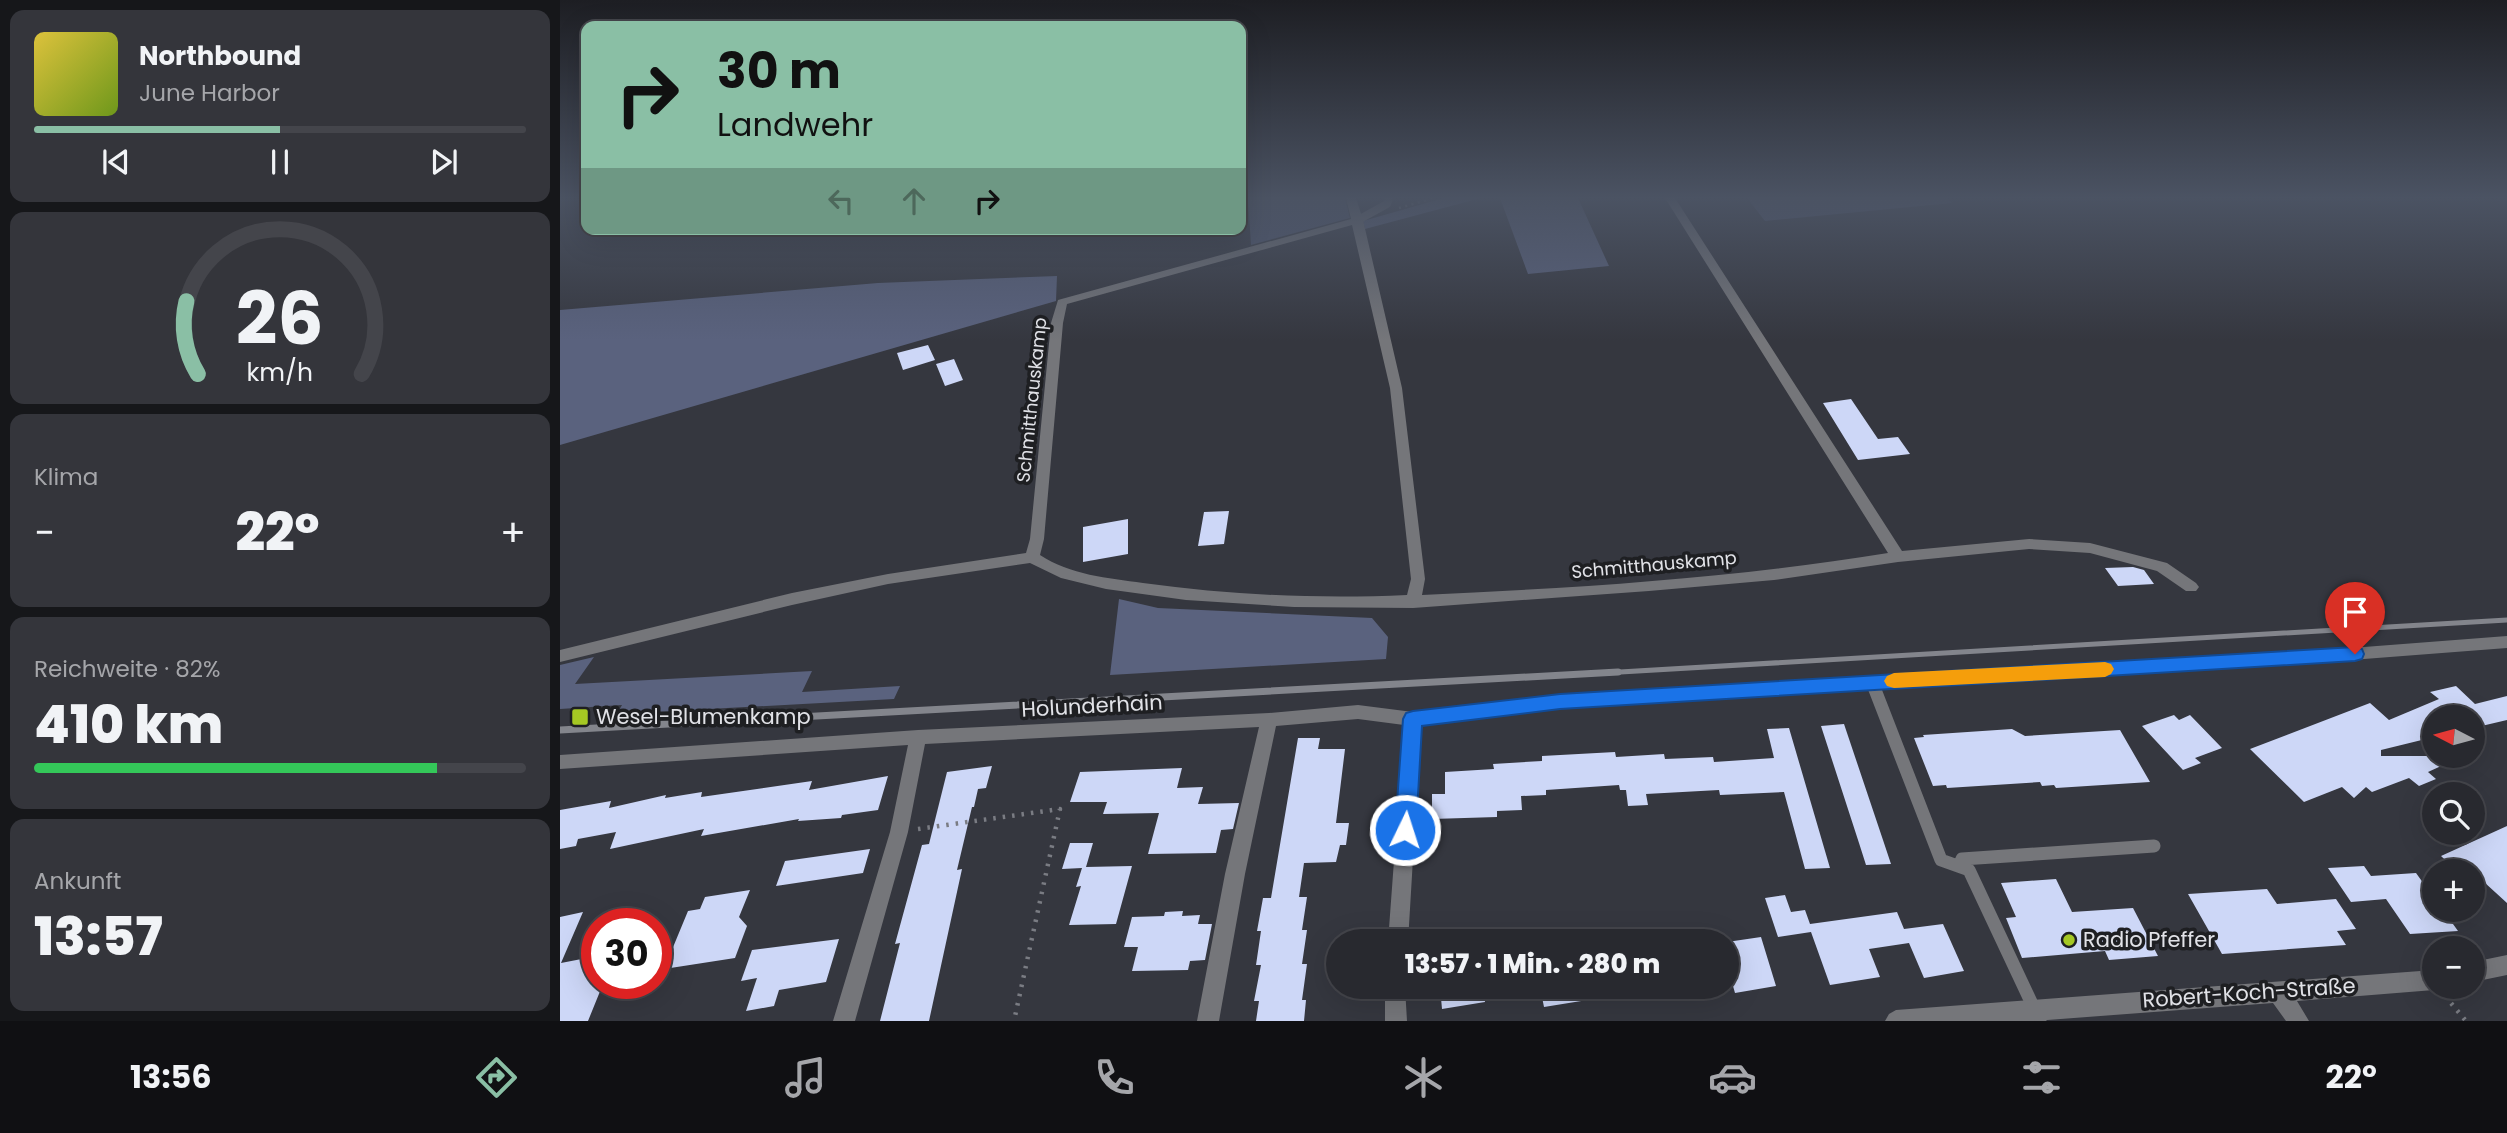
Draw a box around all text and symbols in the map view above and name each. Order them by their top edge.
text: 30 m [717,37,841,105]
text: Northbound [139,38,301,74]
icon: right [602,49,693,140]
text: June Harbor [139,77,280,109]
text: Landwehr [717,102,873,147]
icon: previous [97,143,135,181]
icon: pause [261,143,299,181]
icon: next [425,143,463,181]
icon: left [822,182,860,220]
icon: ahead [895,182,933,220]
icon: right [968,182,1006,220]
text: 26 [236,269,324,370]
street label: Schmitthauskamp [1010,316,1053,484]
text: km/h [247,355,313,390]
text: Klima [34,461,98,493]
text: 22° [235,496,320,569]
text: − [34,506,55,559]
text: + [500,506,526,559]
street label: Schmitthauskamp [1570,545,1738,584]
pin [2325,582,2385,654]
icon: arrive [2336,593,2374,631]
text: Reichweite · 82% [34,653,220,685]
street label: Holunderhain [1021,687,1163,724]
text: 410 km [34,688,223,761]
place label: Wesel-Blumenkamp [596,702,811,731]
north arrow [2422,705,2485,768]
map controls [2422,705,2485,999]
marker: Wesel-Blumenkamp [570,707,590,727]
button: search [2422,782,2485,845]
position arrow [1368,793,1442,867]
button: + [2422,859,2485,922]
text: Ankunft [34,865,121,897]
text: 13:57 [34,900,163,973]
speed limit sign: 30 [581,908,672,999]
place label: Radio Pfeffer [2083,925,2215,954]
marker: Radio Pfeffer [2061,932,2077,948]
button: − [2422,936,2485,999]
text: 13:57 · 1 Min. · 280 m [1405,946,1660,982]
street label: Robert-Koch-Straße [2141,971,2357,1014]
icon: directions [472,1053,521,1102]
icon: music [781,1053,830,1102]
icon: phone [1090,1053,1139,1102]
icon: climate [1399,1053,1448,1102]
icon: car [1708,1053,1757,1102]
icon: filters [2017,1053,2066,1102]
text: 13:56 [130,1054,212,1099]
text: 22° [2326,1054,2377,1099]

